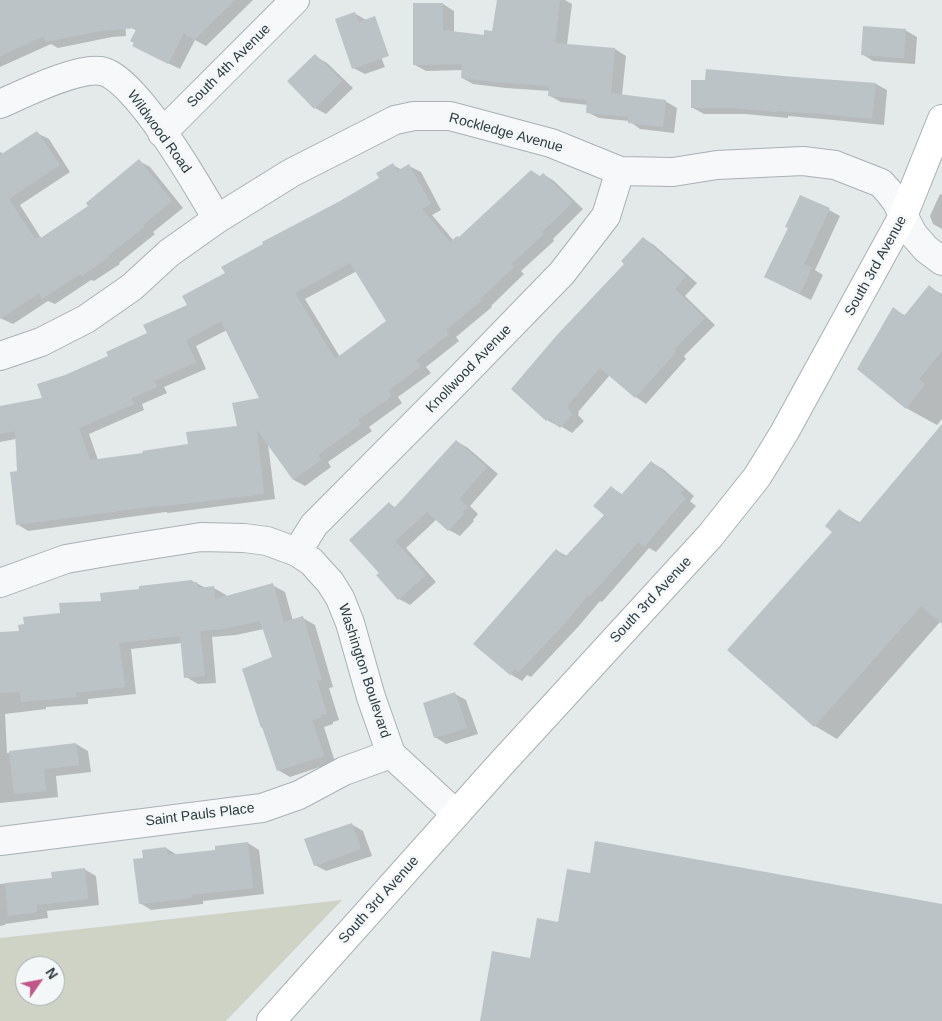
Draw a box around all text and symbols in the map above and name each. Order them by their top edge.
street label: South 4th Avenue [184,21,274,111]
street label: Wildwood Road [123,87,195,177]
street label: Rockledge Avenue [447,110,565,156]
street label: South 3rd Avenue [842,213,910,319]
street label: Knollwood Avenue [423,322,515,416]
street label: South 3rd Avenue [607,553,695,647]
street label: Washington Boulevard [334,602,394,740]
street label: Saint Pauls Place [145,800,255,830]
street label: South 3rd Avenue [335,853,423,947]
north arrow [15,956,65,1006]
text: N [42,965,61,982]

